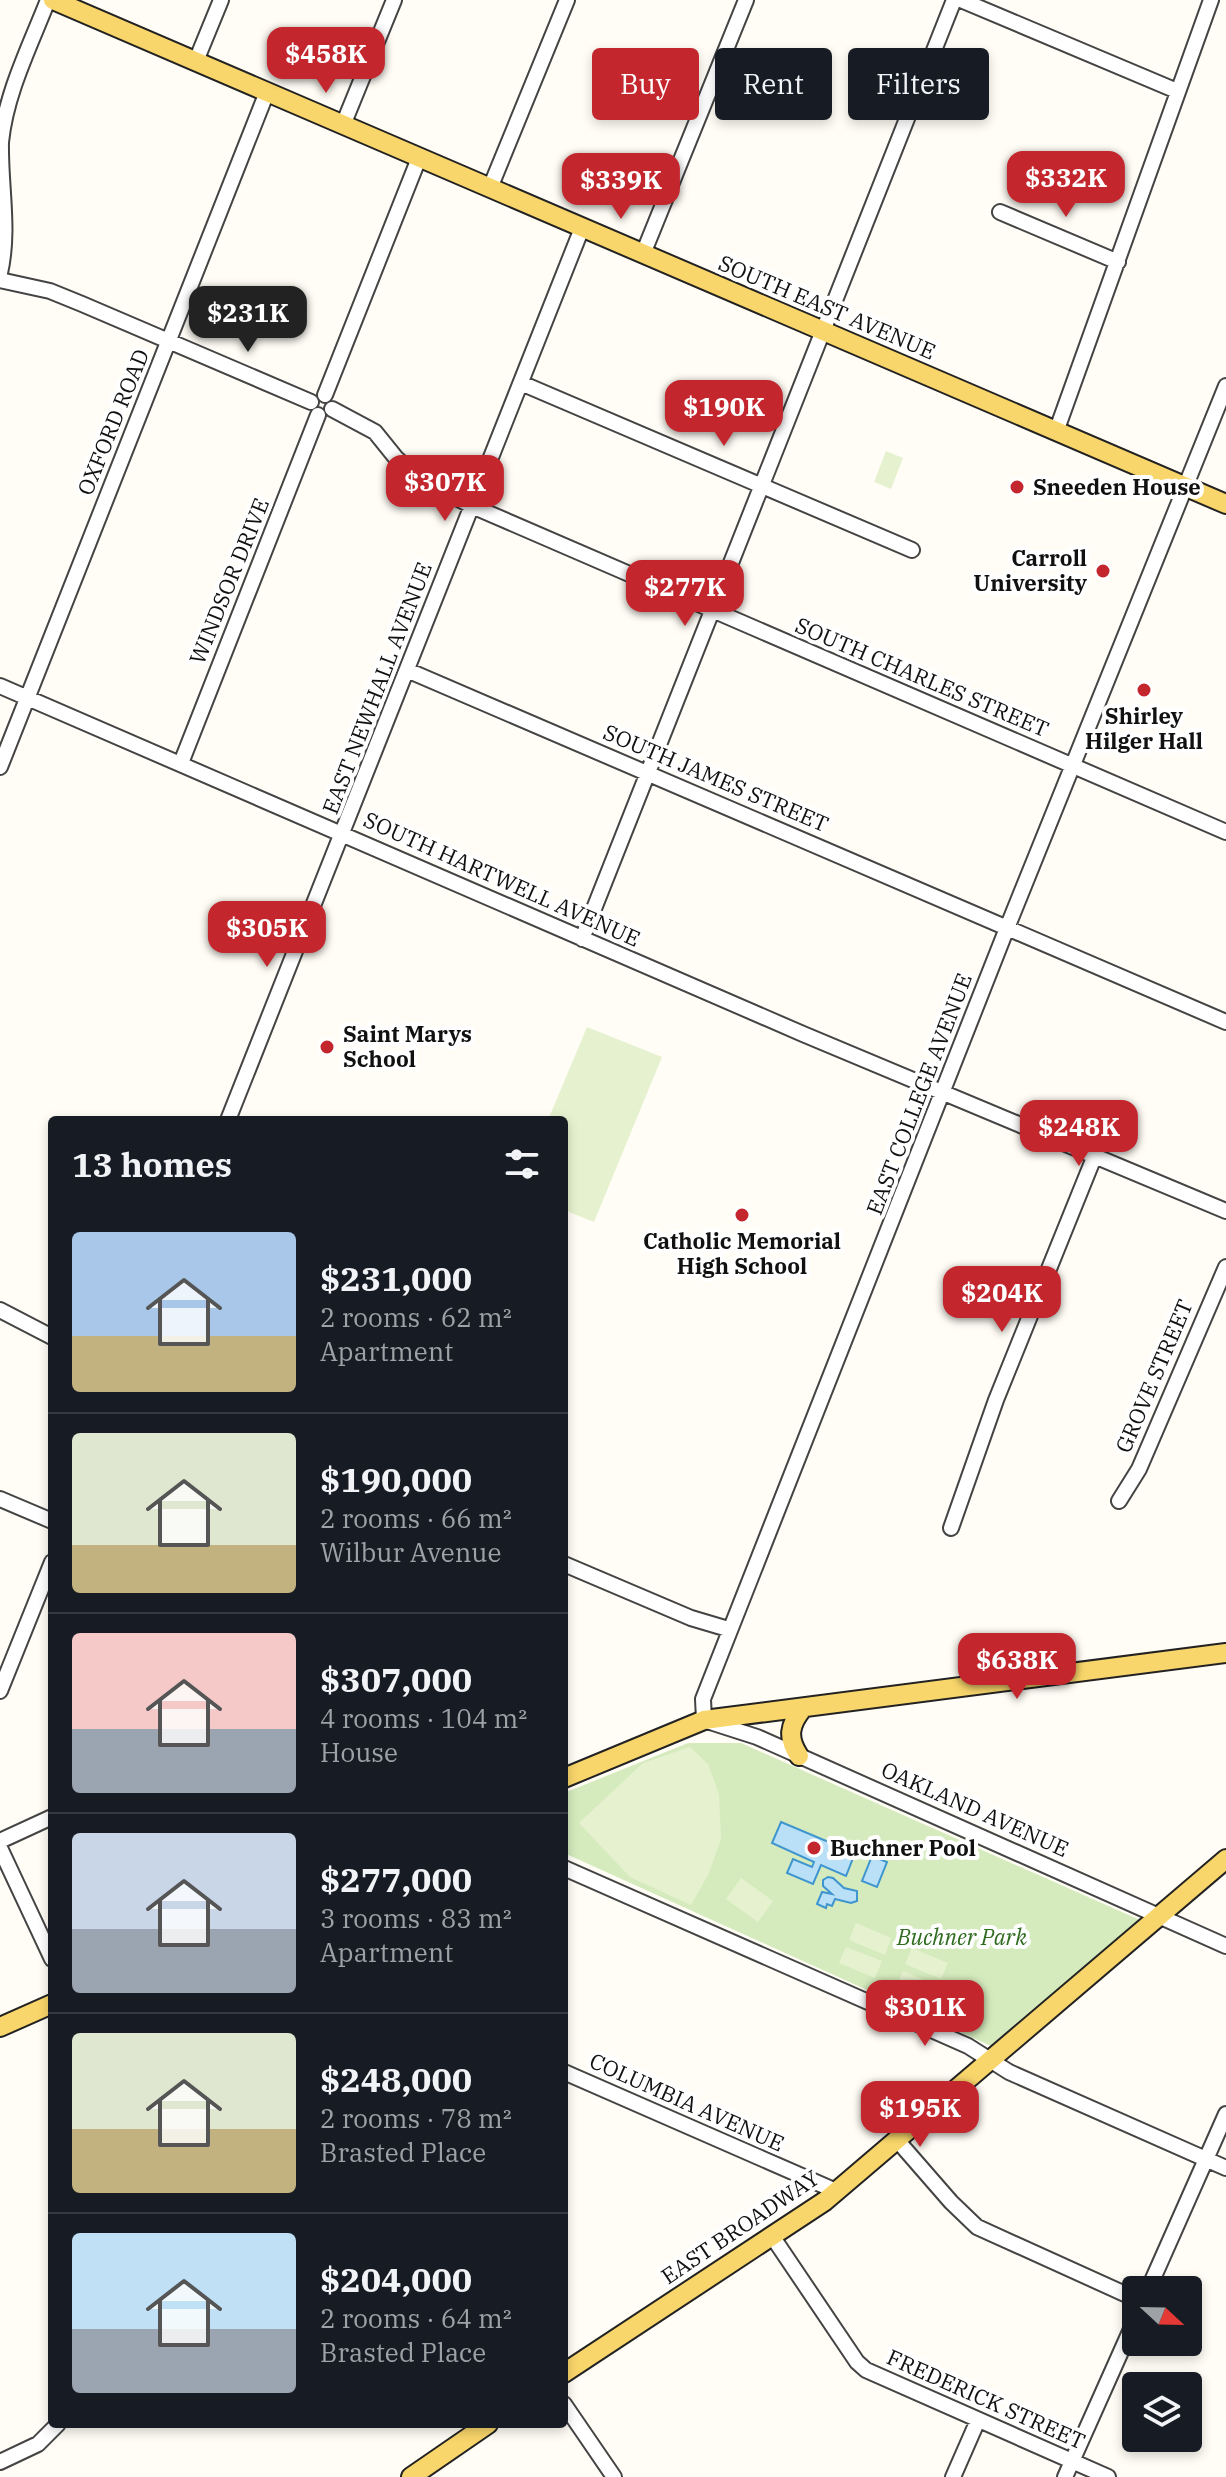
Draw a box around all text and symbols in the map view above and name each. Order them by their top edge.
pin: $458K [270,27,382,95]
text: $458K [285,36,367,70]
chip: Buy [592,48,699,120]
chip: Rent [715,48,832,120]
chip: Filters [848,48,989,120]
pin: $332K [1010,151,1122,219]
pin: $339K [565,153,677,221]
text: $332K [1025,160,1107,194]
text: $339K [580,162,662,196]
street label: SOUTH EAST AVENUE [714,248,940,365]
pin: $231K [192,286,304,354]
text: $231K [207,295,289,329]
street label: OXFORD ROAD [70,344,155,499]
pin: $190K [668,380,780,448]
text: $190K [683,389,765,423]
pin: $307K [389,455,501,523]
text: $307K [404,464,486,498]
place label: Sneeden House [1033,472,1201,501]
marker: Sneeden House [1008,478,1026,496]
street label: WINDSOR DRIVE [182,493,275,668]
place label: Carroll University [973,543,1087,597]
street label: EAST NEWHALL AVENUE [315,558,438,818]
pin: $277K [629,560,741,628]
marker: Carroll University [1094,562,1112,580]
text: $277K [644,569,726,603]
street label: SOUTH CHARLES STREET [791,610,1053,743]
marker: Shirley Hilger Hall [1135,681,1153,699]
place label: Shirley Hilger Hall [1085,701,1203,755]
street label: SOUTH JAMES STREET [599,717,833,838]
street label: SOUTH HARTWELL AVENUE [359,804,645,953]
pin: $305K [211,901,323,969]
text: $305K [226,910,308,944]
street label: EAST COLLEGE AVENUE [859,969,978,1219]
place label: Saint Marys School [343,1019,472,1073]
marker: Saint Marys School [318,1038,336,1056]
pin: $248K [1023,1100,1135,1168]
text: $248K [1038,1109,1120,1143]
text: 13 homes [72,1142,232,1186]
icon: filters [500,1142,544,1186]
marker: Catholic Memorial High School [733,1206,751,1224]
place label: Catholic Memorial High School [643,1226,841,1280]
text: $231,000 [320,1256,472,1300]
icon: home [136,1264,232,1360]
pin: $204K [946,1266,1058,1334]
text: $204K [961,1275,1043,1309]
street label: GROVE STREET [1108,1295,1199,1457]
text: 2 rooms · 62 m² [320,1300,512,1334]
text: Apartment [320,1334,453,1368]
text: $190,000 [320,1457,472,1501]
icon: home [136,1465,232,1561]
text: 2 rooms · 66 m² [320,1501,512,1535]
text: Wilbur Avenue [320,1535,501,1569]
pin: $638K [961,1633,1073,1701]
text: $638K [976,1642,1058,1676]
text: $307,000 [320,1657,472,1701]
icon: home [136,1665,232,1761]
text: 4 rooms · 104 m² [320,1701,527,1735]
text: House [320,1735,398,1769]
street label: OAKLAND AVENUE [877,1754,1073,1863]
place label: Buchner Pool [830,1833,976,1862]
marker: Buchner Pool [805,1839,823,1857]
text: $277,000 [320,1857,472,1901]
icon: home [136,1865,232,1961]
text: 3 rooms · 83 m² [320,1901,512,1935]
park label: Buchner Park [896,1922,1027,1951]
text: Apartment [320,1935,453,1969]
pin: $301K [869,1980,981,2048]
text: $301K [884,1989,966,2023]
street label: COLUMBIA AVENUE [585,2046,789,2157]
text: $248,000 [320,2057,472,2101]
icon: home [136,2065,232,2161]
pin: $195K [864,2081,976,2149]
text: $195K [879,2090,961,2124]
text: 2 rooms · 78 m² [320,2101,512,2135]
text: Brasted Place [320,2135,486,2169]
street label: EAST BROADWAY [655,2163,824,2290]
text: $204,000 [320,2257,472,2301]
icon: home [136,2265,232,2361]
north arrow [1122,2276,1202,2356]
map controls [1122,2276,1202,2452]
text: 2 rooms · 64 m² [320,2301,512,2335]
text: Brasted Place [320,2335,486,2369]
street label: FREDERICK STREET [883,2342,1090,2455]
button: layers [1122,2372,1202,2452]

